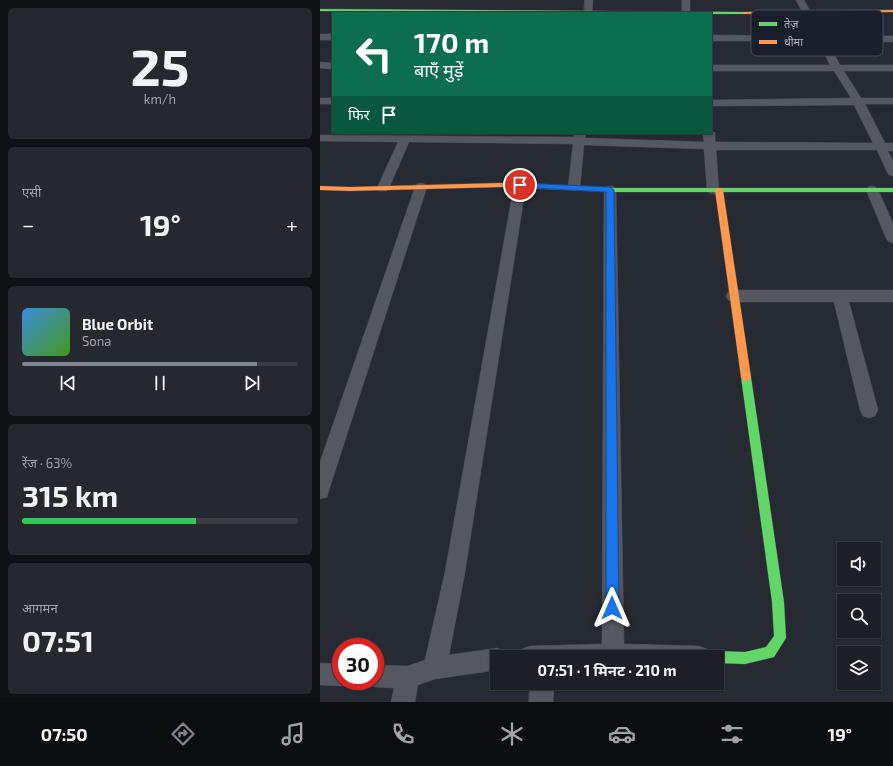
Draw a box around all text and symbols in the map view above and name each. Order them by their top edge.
legend [751,10,883,56]
text: तेज़ [784,17,799,30]
text: 170 m [414,25,489,59]
icon: left [348,28,400,80]
text: 25 [131,34,189,96]
text: धीमा [784,35,803,48]
text: बाएँ मुड़ें [414,59,463,81]
text: km/h [144,91,176,107]
icon: arrive [378,104,400,126]
text: फिर [348,105,370,123]
pin [503,168,537,202]
icon: arrive [509,174,531,196]
text: एसी [22,184,41,200]
text: 19° [140,206,181,242]
text: − [22,211,35,237]
text: + [286,211,298,237]
text: Blue Orbit [82,315,153,333]
text: Sona [82,333,111,349]
icon: previous [57,372,79,394]
icon: pause [149,372,171,394]
icon: next [241,372,263,394]
text: रेंज · 63% [22,455,72,471]
text: 315 km [22,477,118,513]
map controls [837,542,881,690]
button: sound [837,542,881,586]
position arrow [591,587,633,629]
button: search [837,594,881,638]
text: आगमन [22,600,58,616]
text: 07:51 [22,622,94,658]
speed limit sign: 30 [332,638,384,690]
button: layers [837,646,881,690]
text: 07:51 · 1 मिनट · 210 m [538,661,676,679]
icon: directions [169,720,197,748]
icon: music [279,720,307,748]
icon: phone [389,720,417,748]
icon: climate [498,720,526,748]
icon: car [608,720,636,748]
icon: filters [718,720,746,748]
text: 07:50 [41,723,88,745]
text: 19° [827,723,852,745]

